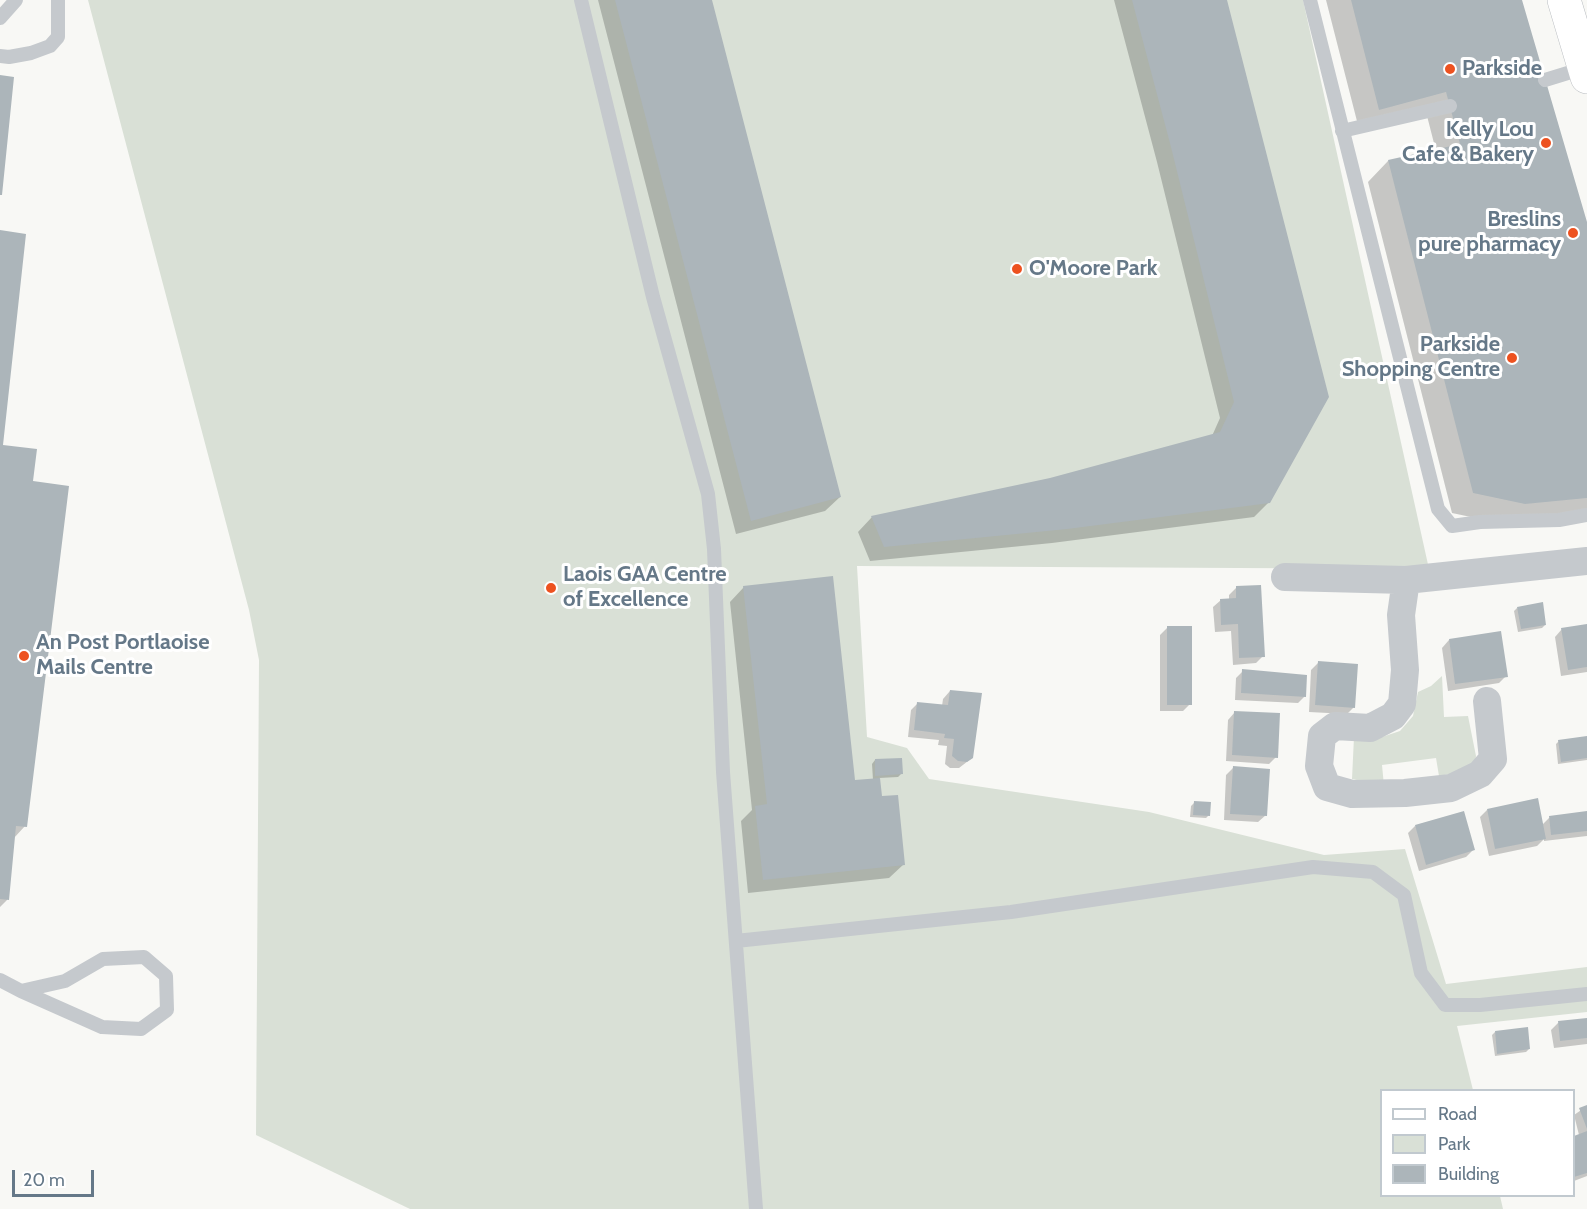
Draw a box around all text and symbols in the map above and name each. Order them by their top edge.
place label: Parkside [1462,56,1542,82]
marker: Parkside [1443,62,1457,76]
place label: Kelly Lou Cafe & Bakery [1402,117,1534,168]
marker: Kelly Lou Cafe & Bakery [1539,136,1553,150]
place label: Breslins pure pharmacy [1418,207,1561,258]
marker: Breslins pure pharmacy [1566,226,1580,240]
place label: O'Moore Park [1029,256,1158,282]
marker: O'Moore Park [1010,262,1024,276]
place label: Parkside Shopping Centre [1342,332,1500,384]
marker: Parkside Shopping Centre [1505,351,1519,365]
place label: Laois GAA Centre of Excellence [563,562,727,614]
marker: Laois GAA Centre of Excellence [544,581,558,595]
place label: An Post Portlaoise Mails Centre [36,630,209,682]
marker: An Post Portlaoise Mails Centre [17,649,31,663]
legend [1380,1089,1575,1197]
text: Road [1438,1103,1477,1125]
text: Park [1438,1133,1470,1155]
scale bar [15,1158,98,1196]
text: Building [1438,1163,1499,1185]
text: 20 m [23,1169,65,1191]

